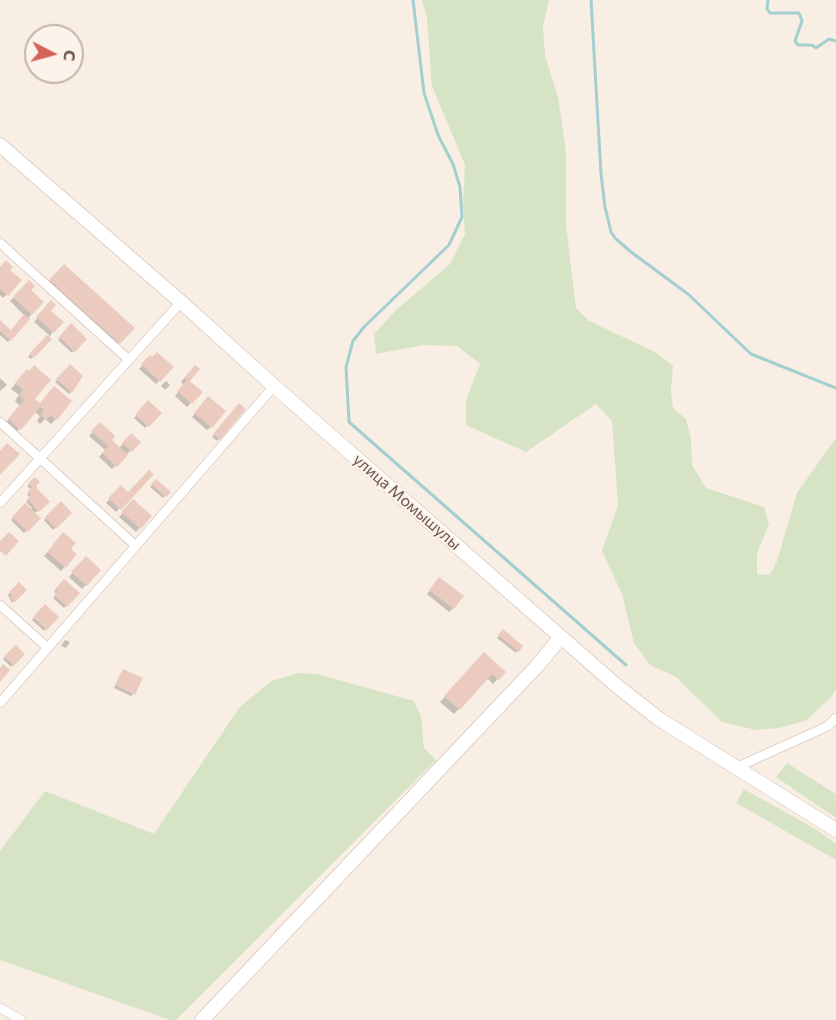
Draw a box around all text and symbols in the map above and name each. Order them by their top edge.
north arrow [24,24,84,84]
text: С [60,49,80,62]
street label: улица Момышулы [349,450,465,554]

